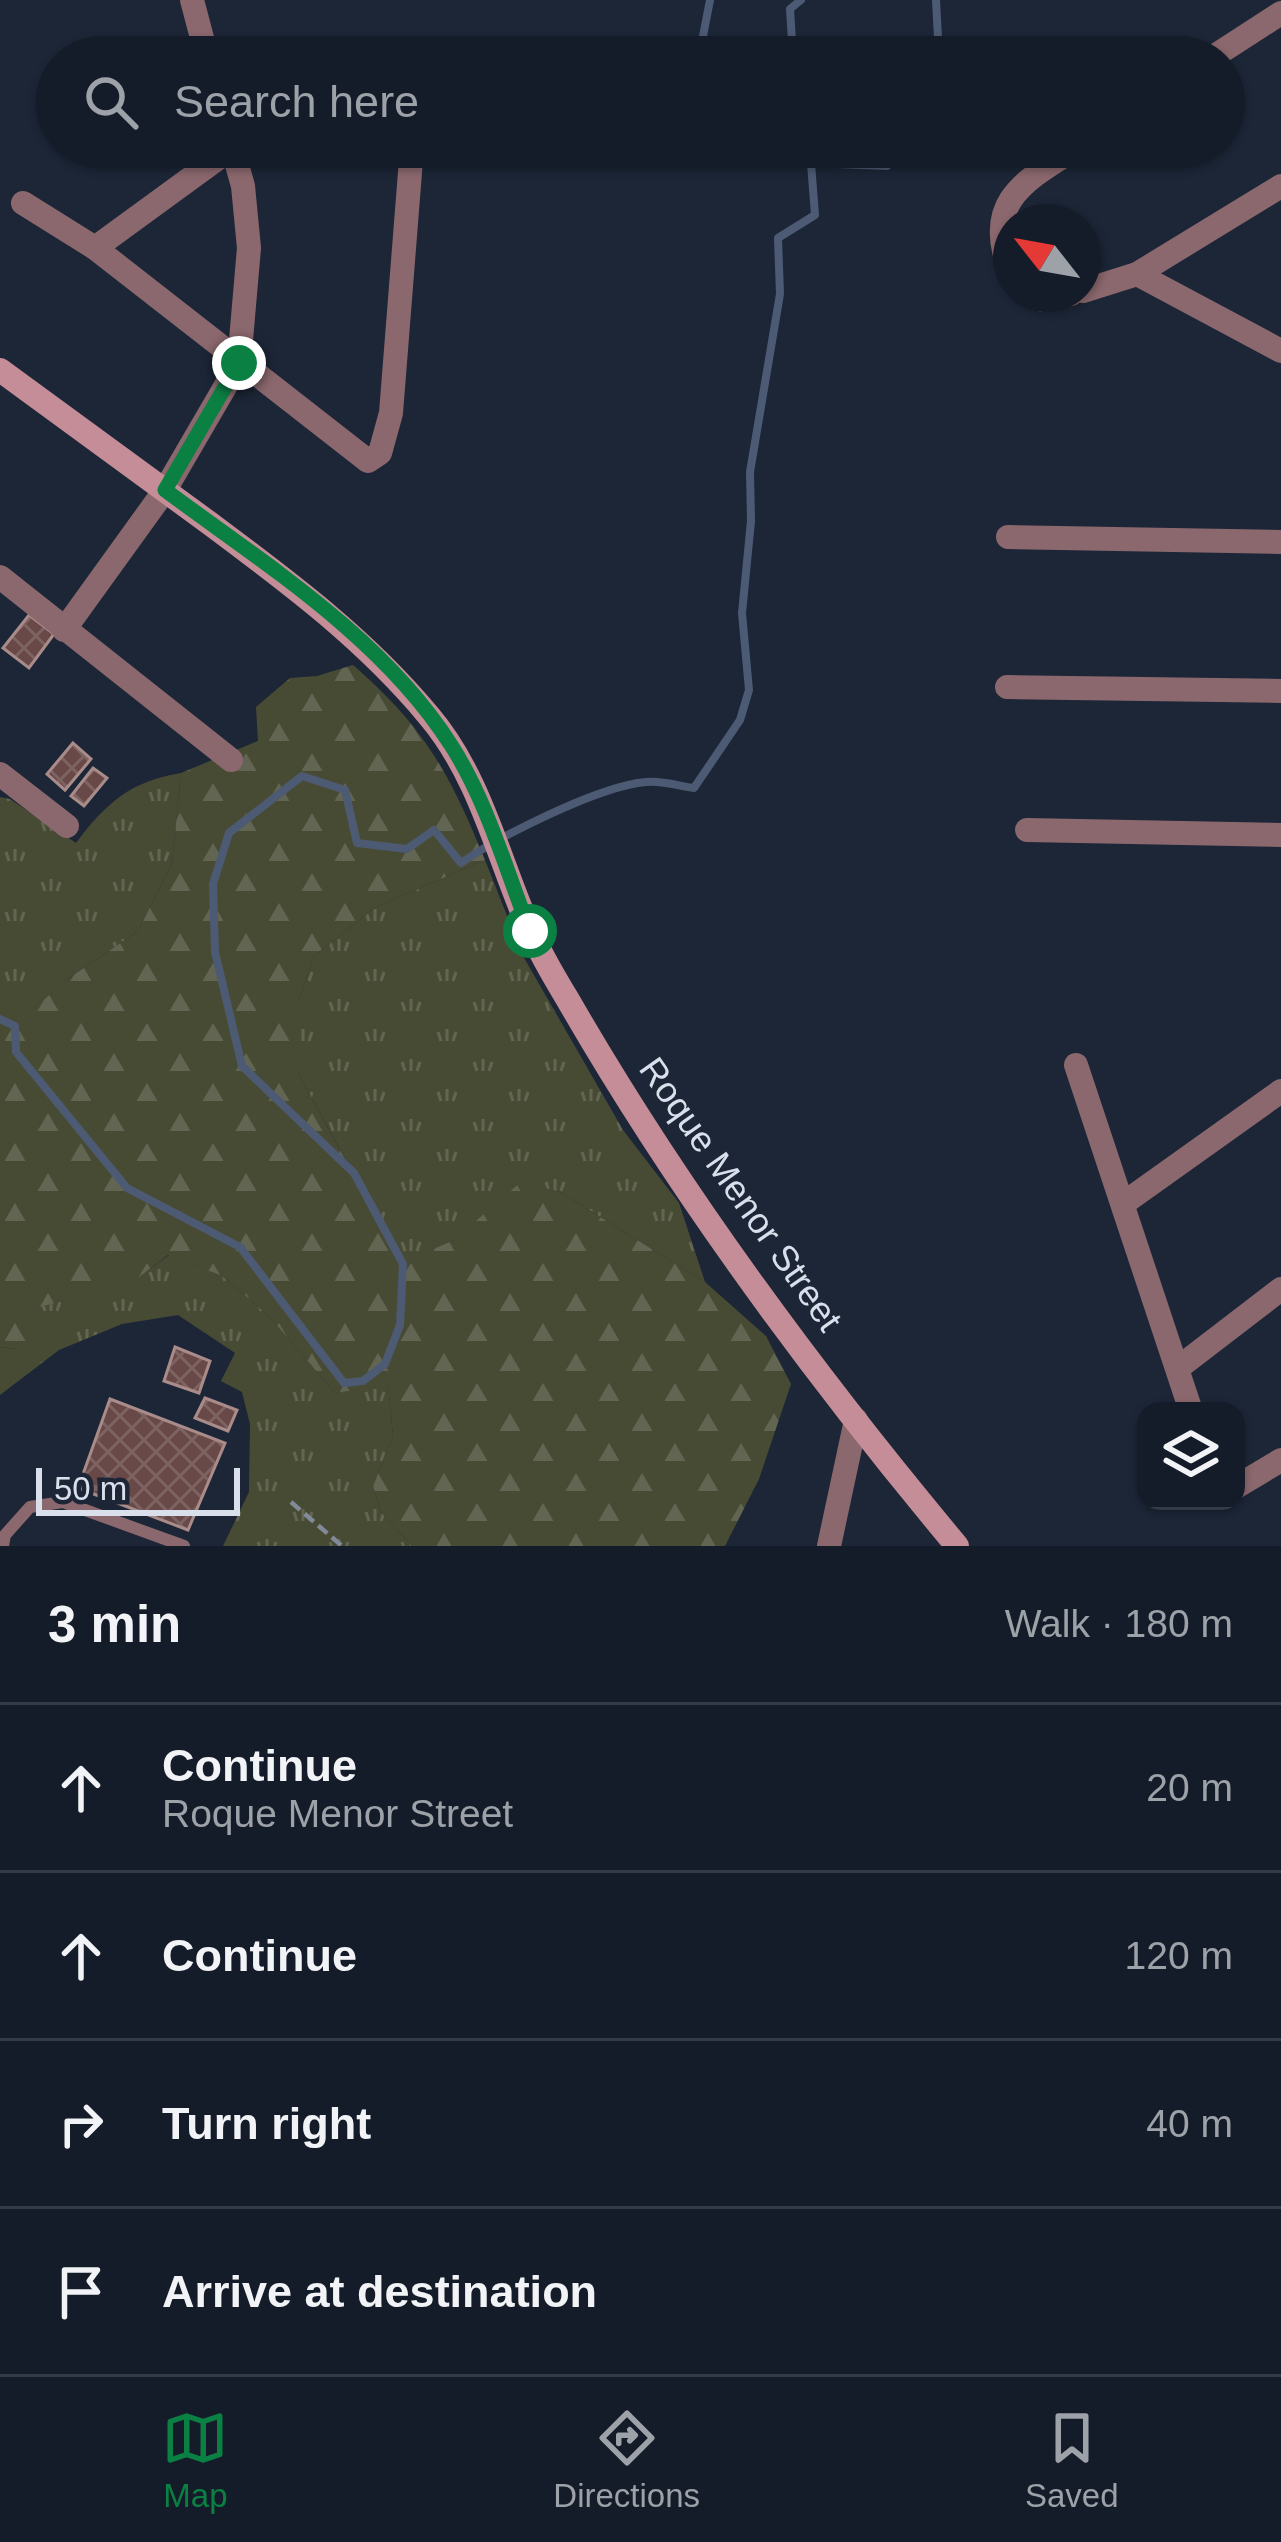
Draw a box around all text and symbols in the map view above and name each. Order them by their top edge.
search box [36,36,1245,168]
icon: search [78,69,144,135]
text: Search here [174,76,419,127]
north arrow [993,204,1101,312]
route end [212,336,266,390]
route start [503,904,557,958]
street label: Roque Menor Street [631,1049,851,1339]
map controls [1137,1402,1245,1510]
button: layers [1137,1402,1245,1510]
scale bar [36,1462,240,1515]
text: 50 m [54,1470,127,1507]
text: 3 min [48,1596,181,1653]
text: Walk · 180 m [1005,1602,1233,1645]
text: Continue [162,1740,357,1791]
icon: ahead [48,1755,114,1821]
text: 20 m [1146,1766,1233,1809]
text: Roque Menor Street [162,1792,513,1835]
icon: ahead [48,1923,114,1989]
text: Continue [162,1930,357,1981]
text: 120 m [1125,1934,1233,1977]
icon: right [48,2091,114,2157]
text: Turn right [162,2098,371,2149]
text: 40 m [1146,2102,1233,2145]
icon: arrive [48,2259,114,2325]
text: Arrive at destination [162,2266,597,2317]
tab: Map [162,2405,228,2515]
tab: Directions [553,2405,700,2515]
tab: Saved [1025,2405,1119,2515]

